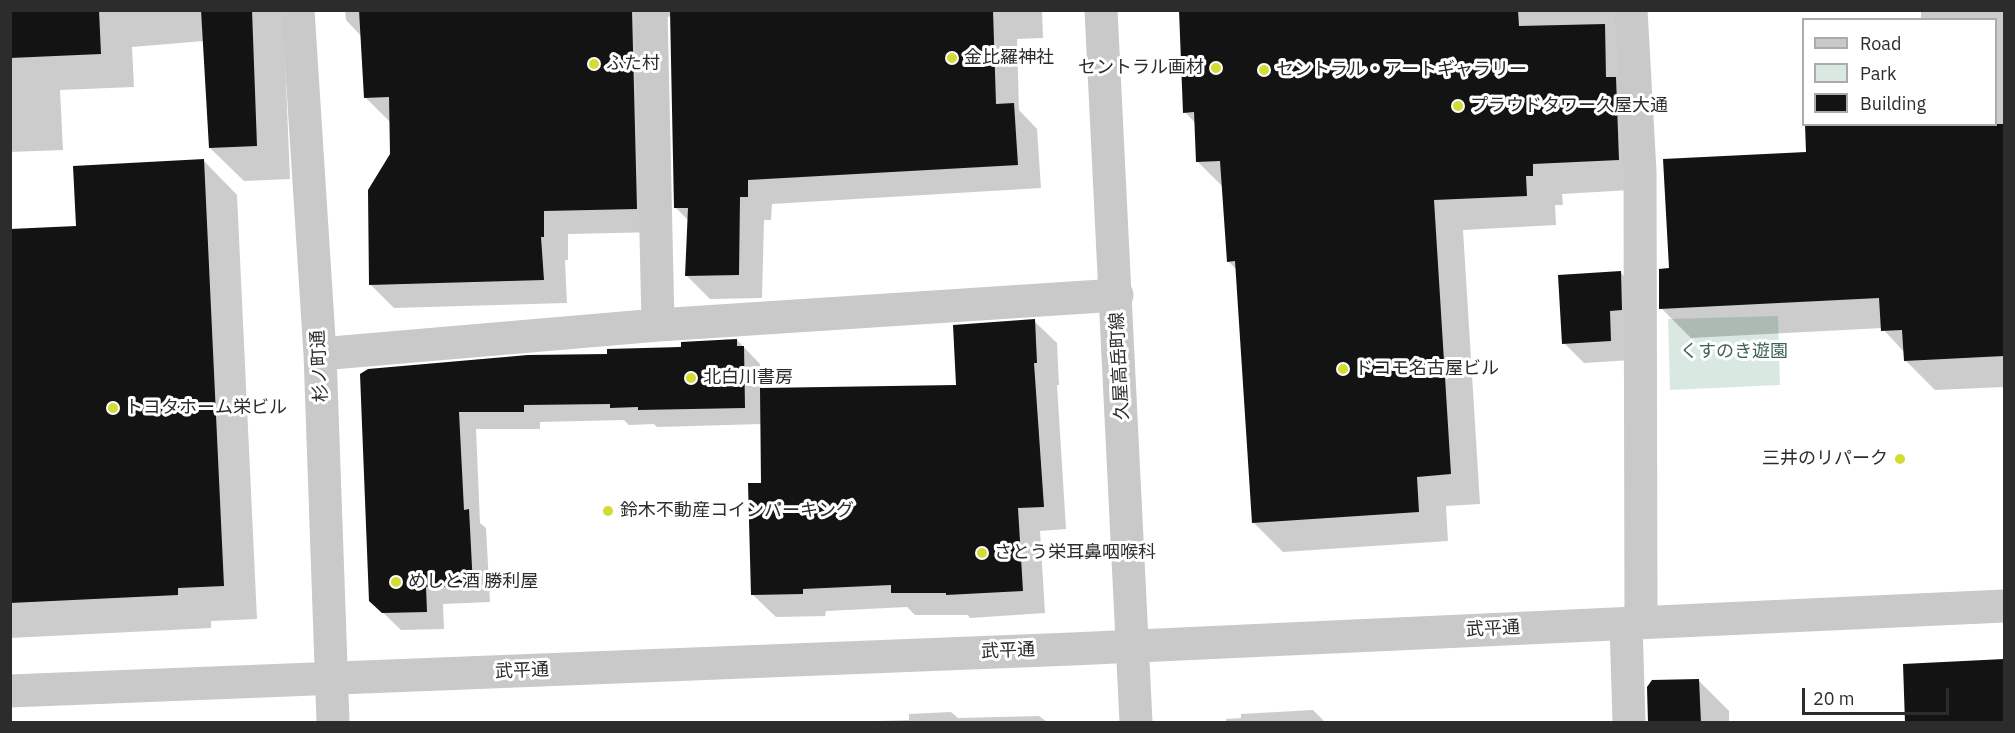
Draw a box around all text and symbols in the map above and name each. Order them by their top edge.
legend [1802,18,1997,126]
text: Road [1860,32,1901,55]
place label: 金比羅神社 [964,47,1054,69]
marker: 金比羅神社 [945,51,959,65]
place label: ふた村 [606,53,660,75]
marker: ふた村 [587,57,601,71]
place label: セントラル画材 [1078,57,1204,79]
place label: セントラル・アートギャラリー [1276,59,1527,81]
marker: セントラル画材 [1209,61,1223,75]
text: Park [1860,62,1896,85]
marker: セントラル・アートギャラリー [1257,63,1271,77]
text: Building [1860,92,1926,115]
place label: プラウドタワー久屋大通 [1470,95,1668,117]
marker: プラウドタワー久屋大通 [1451,99,1465,113]
street label: 久屋高岳町線 [1106,312,1134,420]
street label: 杉ノ町通 [307,329,333,403]
park label: くすのき遊園 [1680,341,1788,363]
place label: ドコモ名古屋ビル [1355,358,1499,380]
marker: ドコモ名古屋ビル [1336,362,1350,376]
place label: 北白川書房 [703,367,793,389]
marker: 北白川書房 [684,371,698,385]
place label: トヨタホーム栄ビル [125,397,287,419]
marker: トヨタホーム栄ビル [106,401,120,415]
place label: 三井のリパーク [1762,448,1888,470]
marker: 三井のリパーク [1893,452,1907,466]
place label: 鈴木不動産コインパーキング [620,500,854,522]
marker: 鈴木不動産コインパーキング [601,504,615,518]
place label: さとう栄耳鼻咽喉科 [994,542,1156,564]
marker: さとう栄耳鼻咽喉科 [975,546,989,560]
place label: めしと酒 勝利屋 [408,571,538,593]
marker: めしと酒 勝利屋 [389,575,403,589]
street label: 武平通 [1465,617,1521,641]
street label: 武平通 [981,639,1035,663]
street label: 武平通 [495,659,549,683]
scale bar [1805,676,1952,714]
text: 20 m [1813,687,1855,710]

